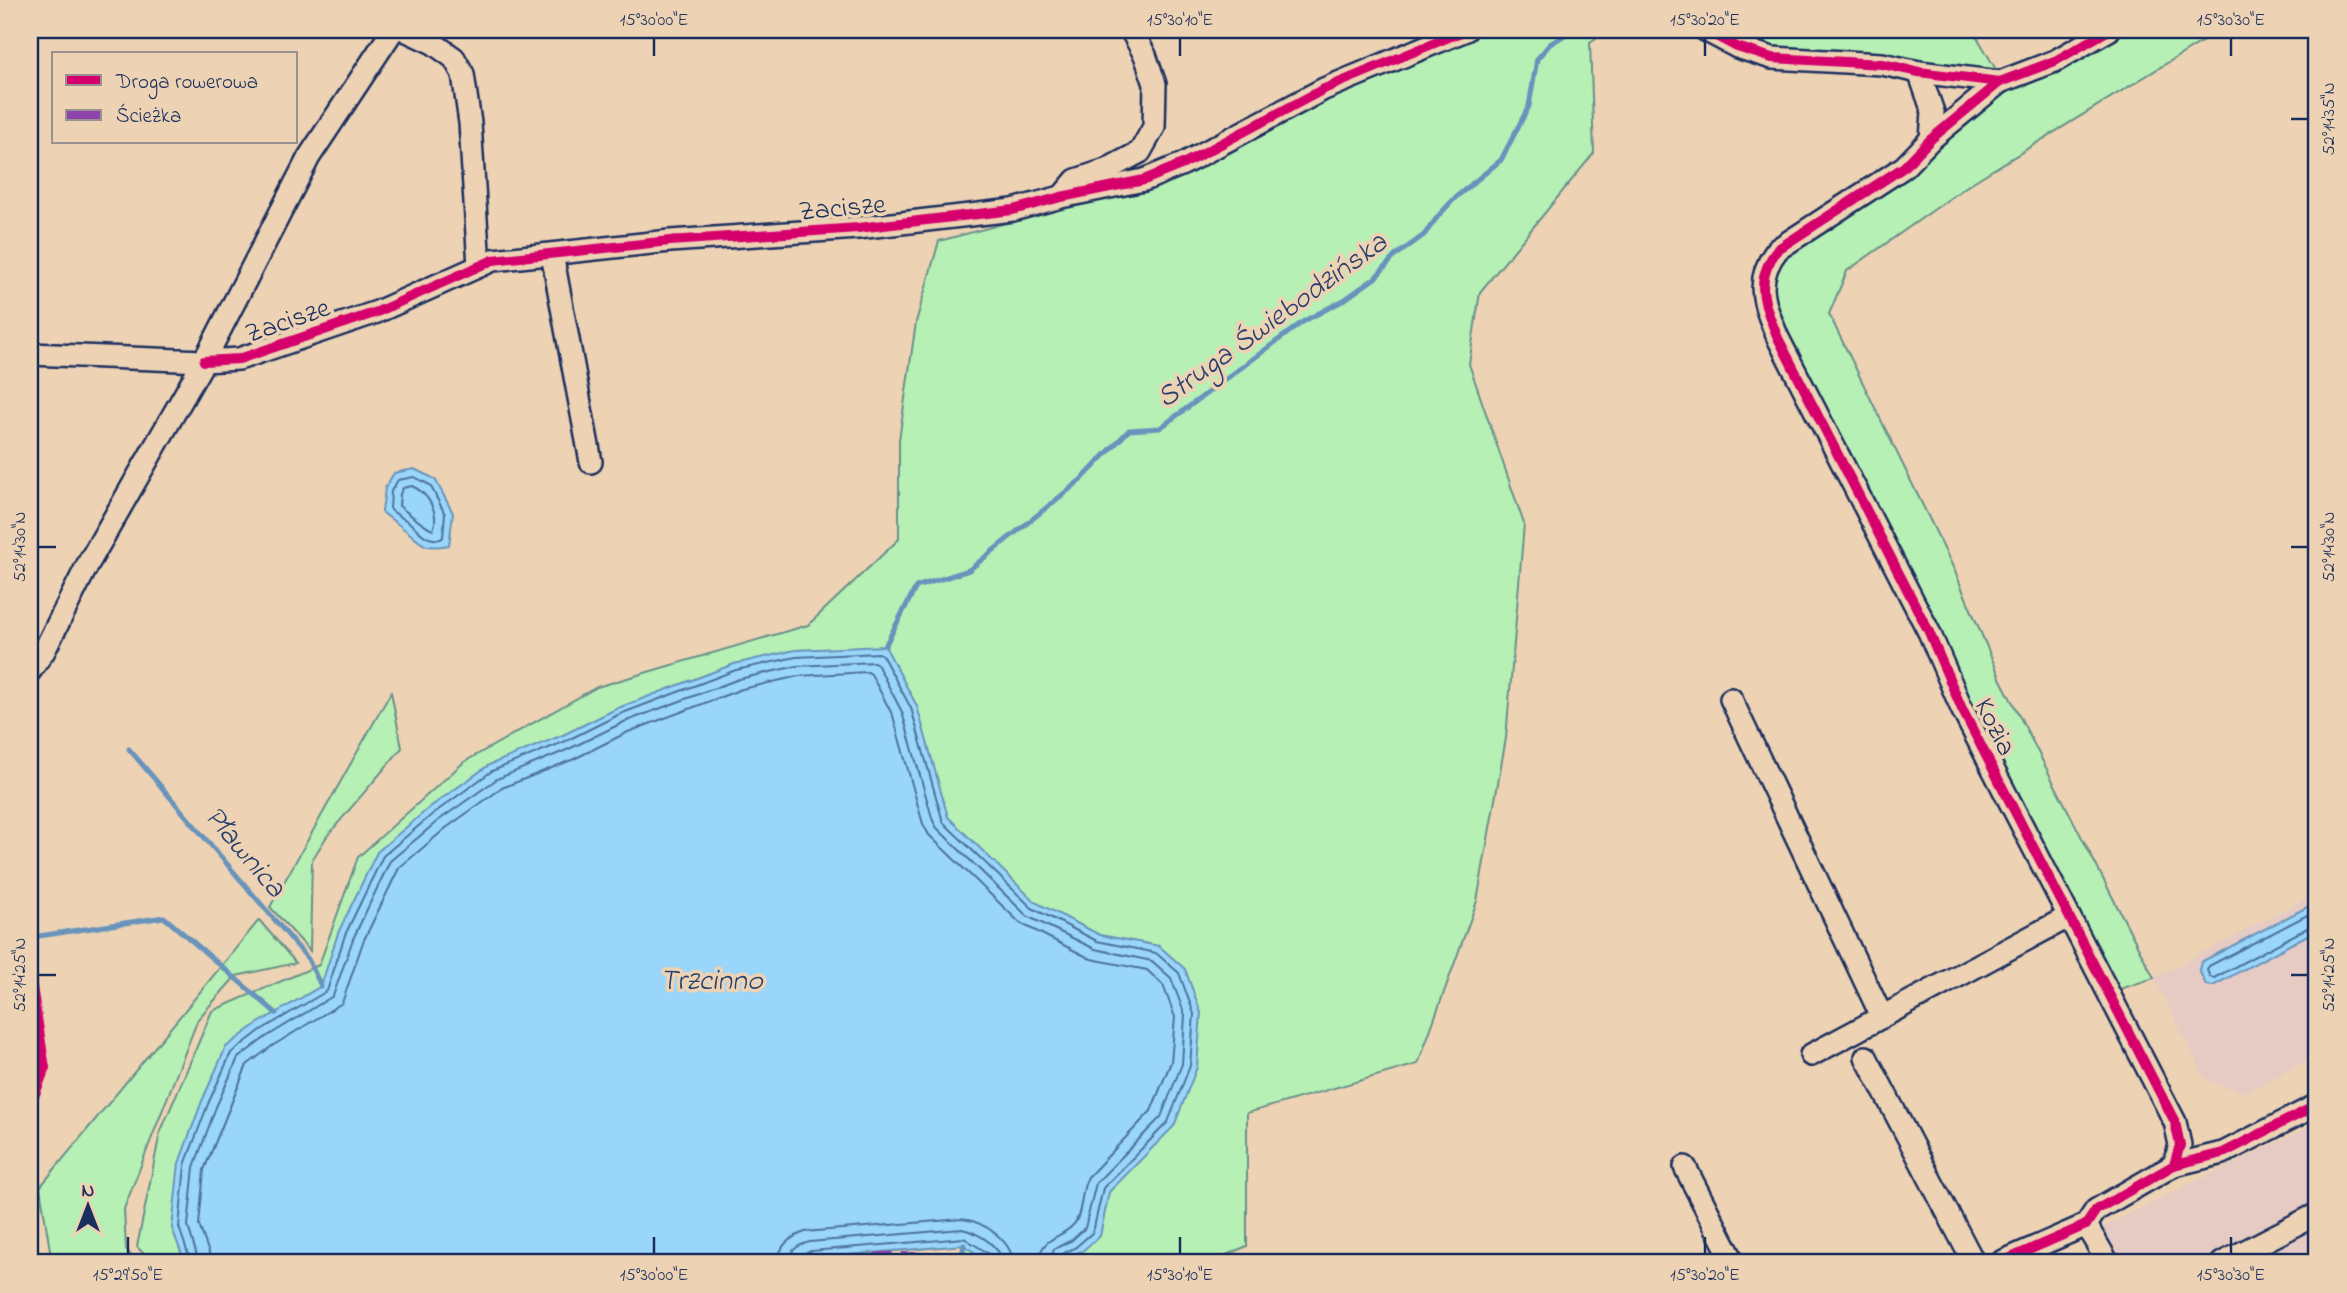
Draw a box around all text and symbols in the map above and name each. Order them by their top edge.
text: 15°30'00"E [620,8,688,34]
text: 15°30'10"E [1147,8,1213,34]
text: 15°30'20"E [1670,8,1740,34]
text: 15°30'30"E [2197,8,2265,34]
legend [52,52,298,144]
text: Droga rowerowa [115,68,258,100]
text: 52°14'35"N [2317,82,2343,156]
text: Ścieżka [116,102,181,132]
street label: Zacisze [797,185,888,234]
water label: Struga Świebodzińska [1148,222,1398,420]
street label: Zacisze [240,289,336,356]
text: 52°14'30"N [8,512,34,582]
text: 52°14'30"N [2317,512,2343,582]
street label: Kozia [1962,692,2025,764]
water label: Pławnica [192,797,296,909]
text: 52°14'25"N [8,938,34,1012]
text: 52°14'25"N [2317,938,2343,1012]
water label: Trzcinno [660,960,764,1004]
north arrow [52,1170,122,1240]
text: N [82,1178,95,1205]
text: 15°29'50"E [93,1263,163,1289]
text: 15°30'00"E [620,1263,688,1289]
text: 15°30'10"E [1147,1263,1213,1289]
text: 15°30'20"E [1670,1263,1740,1289]
text: 15°30'30"E [2197,1263,2265,1289]

